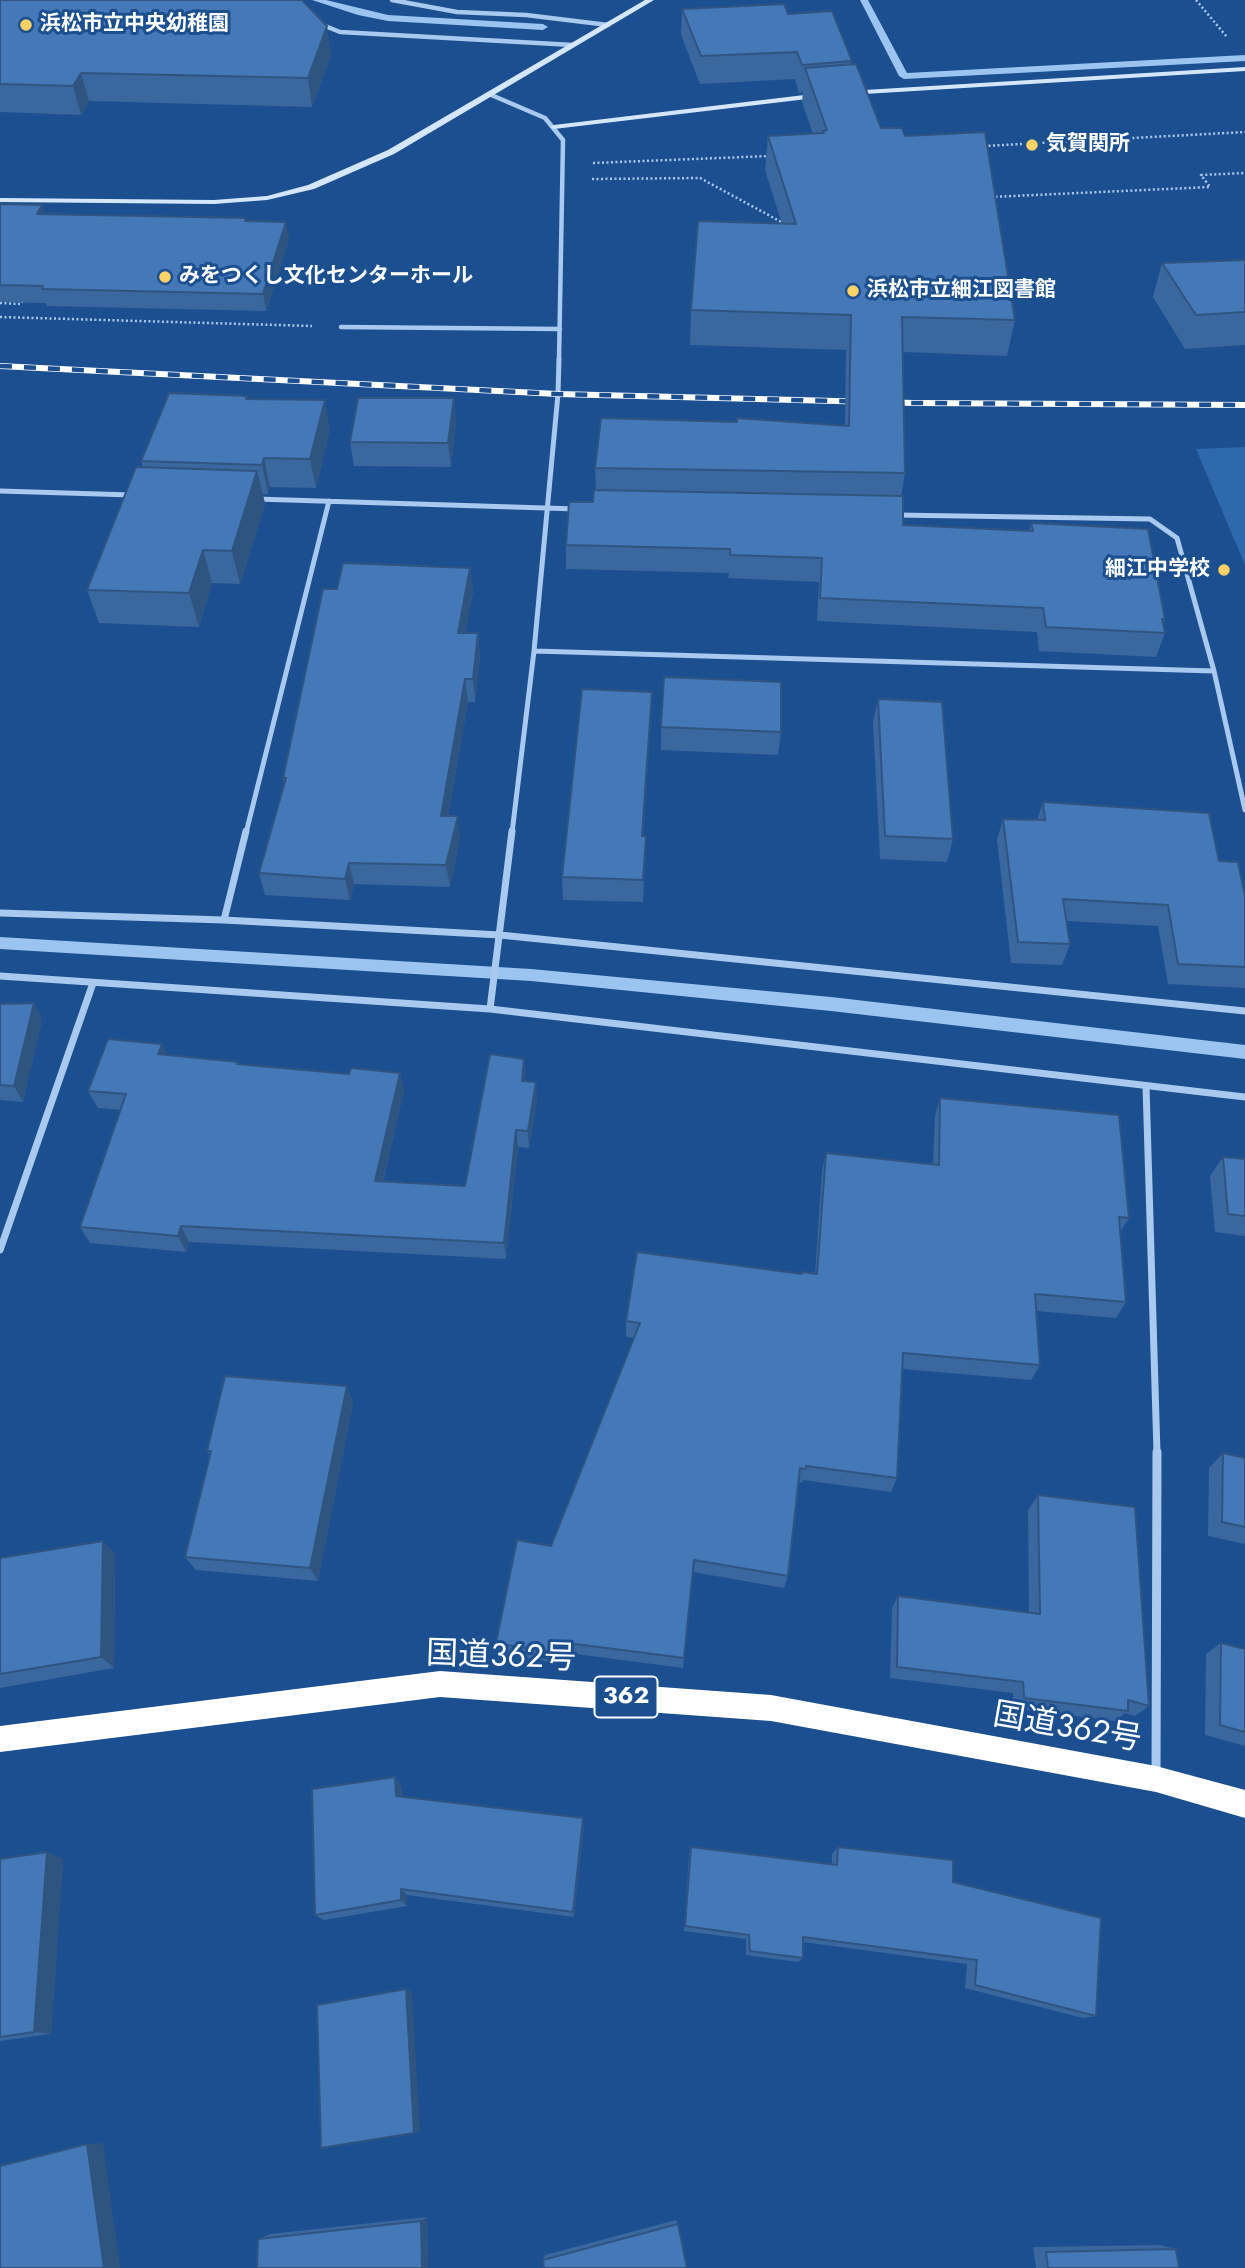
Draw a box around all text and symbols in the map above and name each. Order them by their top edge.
place label: 浜松市立中央幼稚園 [40,12,229,38]
marker: 浜松市立中央幼稚園 [18,17,34,33]
place label: 気賀関所 [1046,132,1130,158]
marker: 気賀関所 [1024,137,1040,153]
place label: みをつくし文化センターホール [179,264,473,290]
marker: みをつくし文化センターホール [157,269,173,285]
place label: 浜松市立細江図書館 [867,278,1056,304]
marker: 浜松市立細江図書館 [845,283,861,299]
place label: 細江中学校 [1105,557,1210,583]
marker: 細江中学校 [1216,562,1232,578]
street label: 国道362号 [425,1636,577,1680]
road number: 362 [594,1676,658,1717]
street label: 国道362号 [990,1697,1144,1761]

